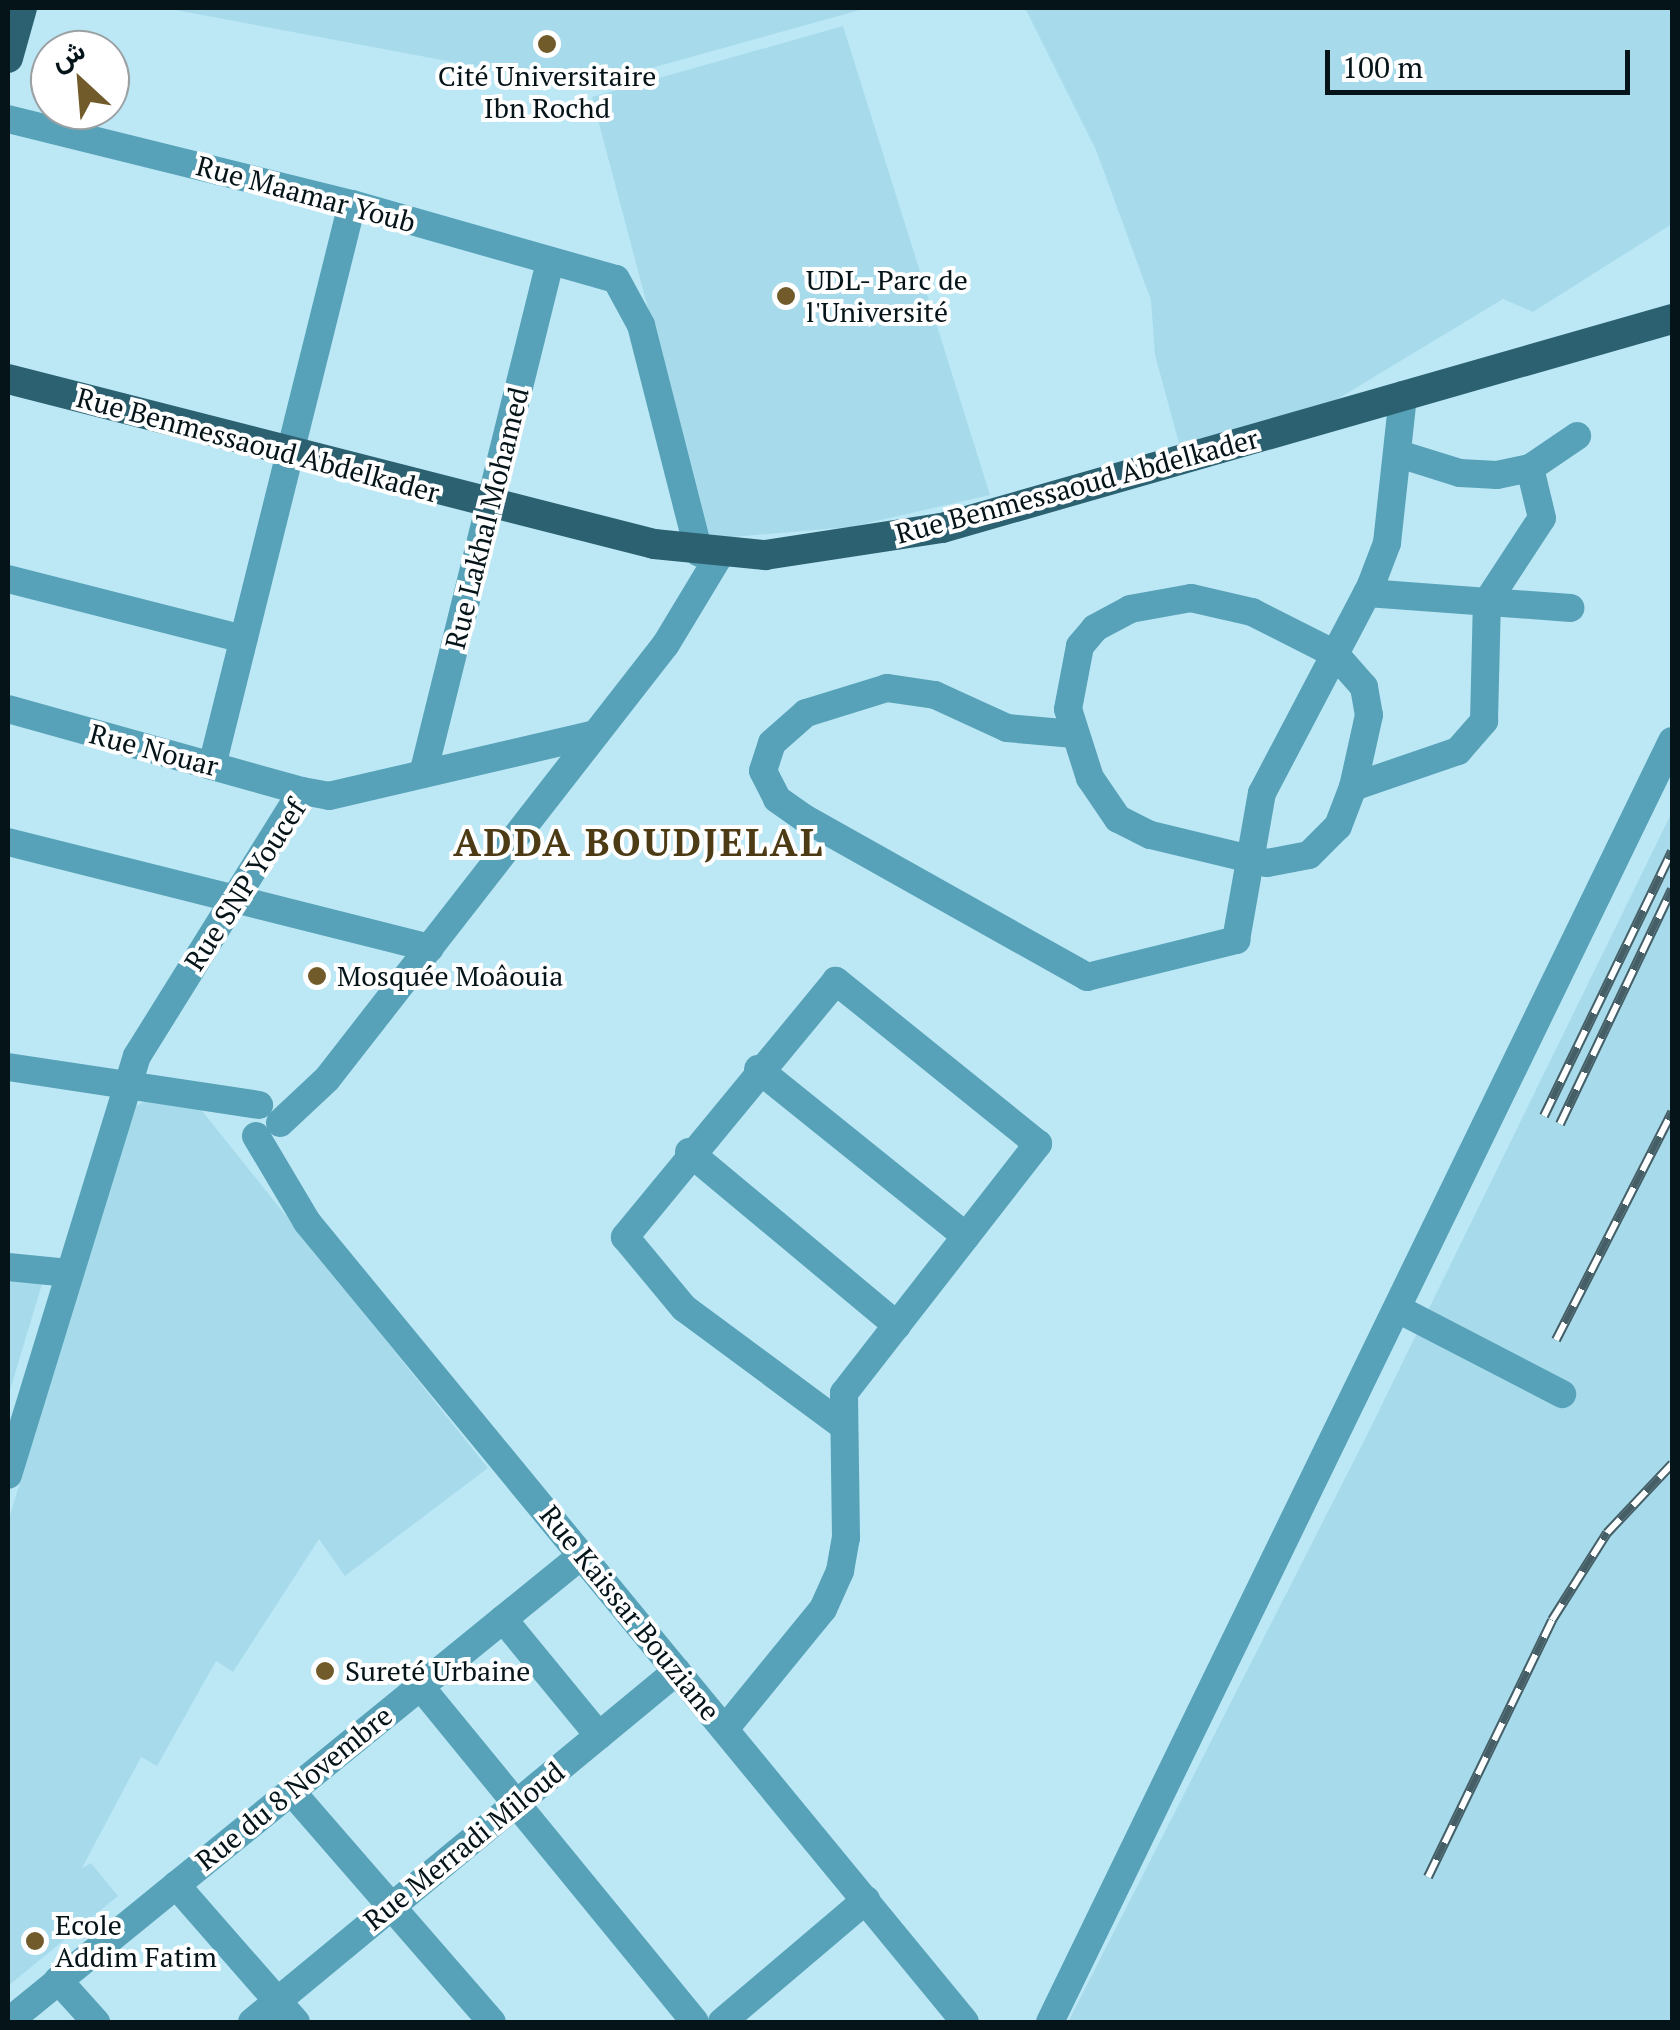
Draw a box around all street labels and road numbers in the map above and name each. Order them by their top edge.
street label: Rue Maamar Youb [193,149,419,239]
street label: Rue Benmessaoud Abdelkader [73,380,443,510]
street label: Rue Lakhal Mohamed [438,384,536,652]
street label: Rue Benmessaoud Abdelkader [892,421,1262,551]
street label: Rue Nouar [86,717,222,783]
street label: Rue SNP Youcef [177,793,313,977]
street label: Rue Kaissar Bouziane [533,1499,727,1727]
street label: Rue du 8 Novembre [189,1699,399,1877]
street label: Rue Merradi Miloud [357,1755,571,1937]

